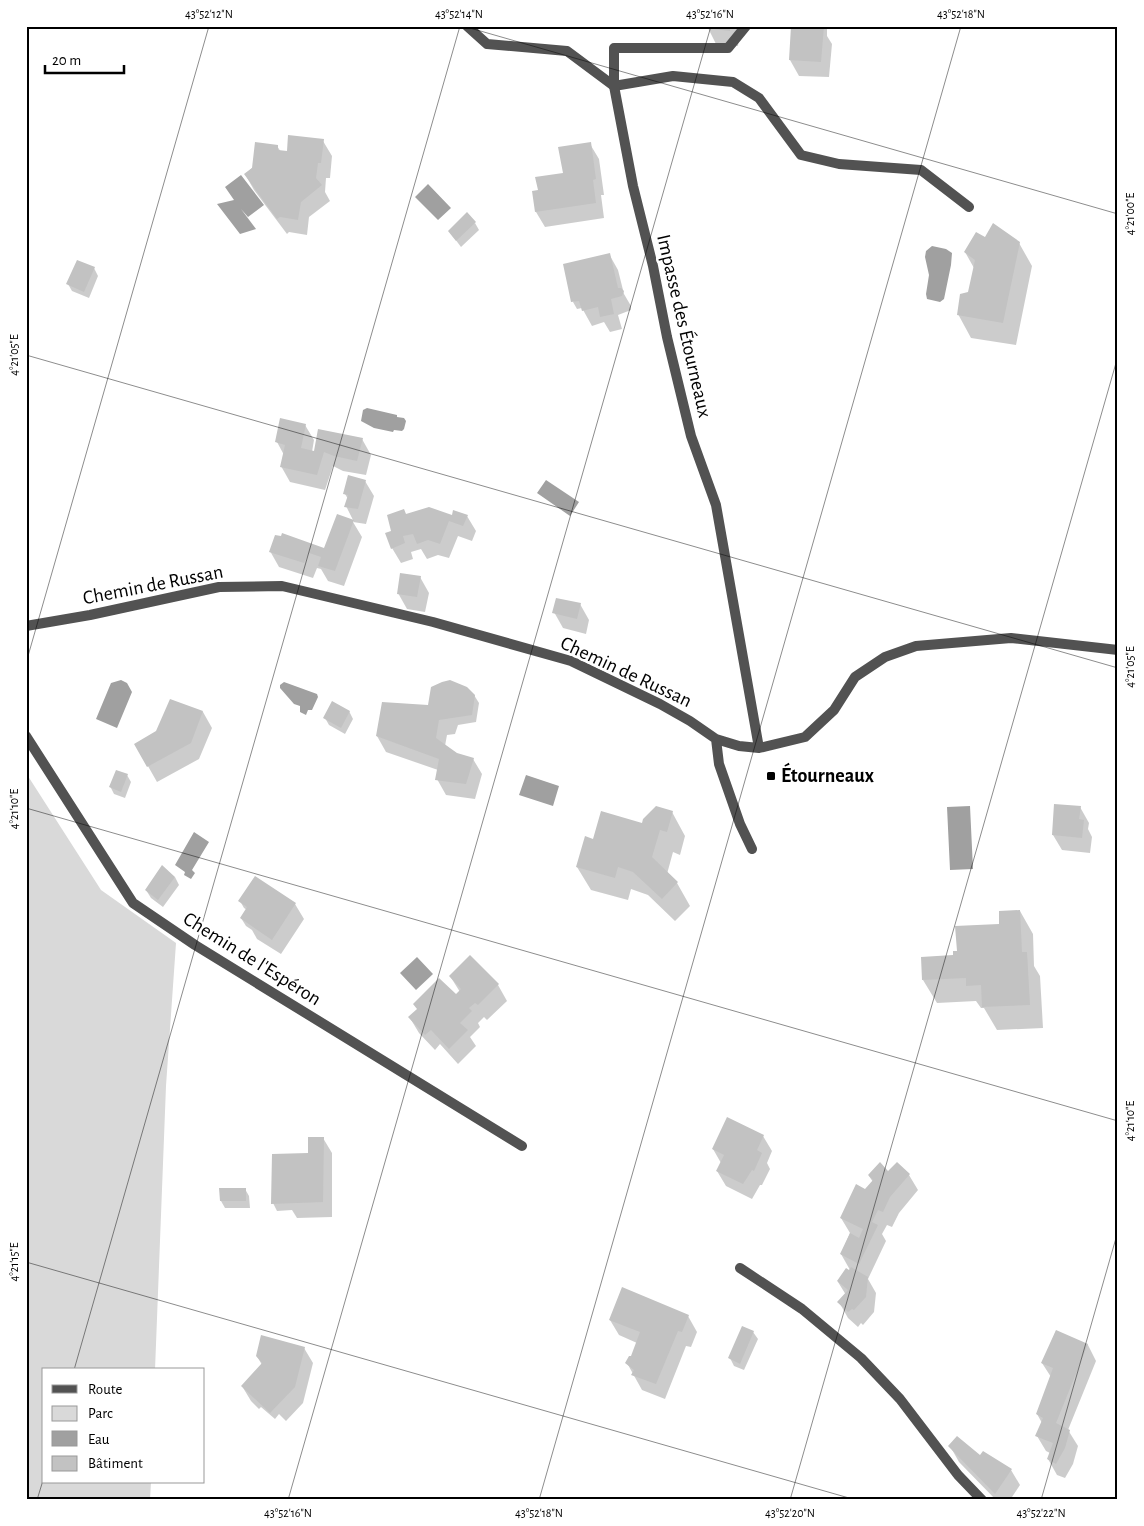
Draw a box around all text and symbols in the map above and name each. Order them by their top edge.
text: 43°52'12"N [185,8,233,20]
text: 43°52'14"N [435,8,483,20]
text: 43°52'16"N [686,8,734,20]
text: 43°52'18"N [937,8,985,20]
scale bar [45,42,124,74]
text: 20 m [52,53,81,68]
text: 4°21'00"E [1124,192,1136,235]
street label: Impasse des Étourneaux [653,232,716,420]
text: 4°21'05"E [8,334,20,376]
street label: Chemin de Russan [81,562,225,608]
street label: Chemin de Russan [557,633,695,711]
text: 4°21'05"E [1124,646,1136,688]
place label: Étourneaux [781,762,875,786]
marker: Étourneaux [765,770,777,782]
text: 4°21'10"E [8,789,20,829]
street label: Chemin de l'Espéron [180,909,324,1009]
text: 4°21'10"E [1124,1101,1136,1141]
text: 4°21'15"E [8,1242,20,1282]
legend [42,1368,205,1484]
text: Route [88,1382,122,1397]
text: Parc [88,1406,113,1421]
text: Eau [88,1432,110,1447]
text: Bâtiment [88,1456,143,1471]
text: 43°52'16"N [264,1507,312,1519]
text: 43°52'18"N [515,1507,563,1519]
text: 43°52'20"N [765,1507,815,1519]
text: 43°52'22"N [1016,1507,1066,1519]

